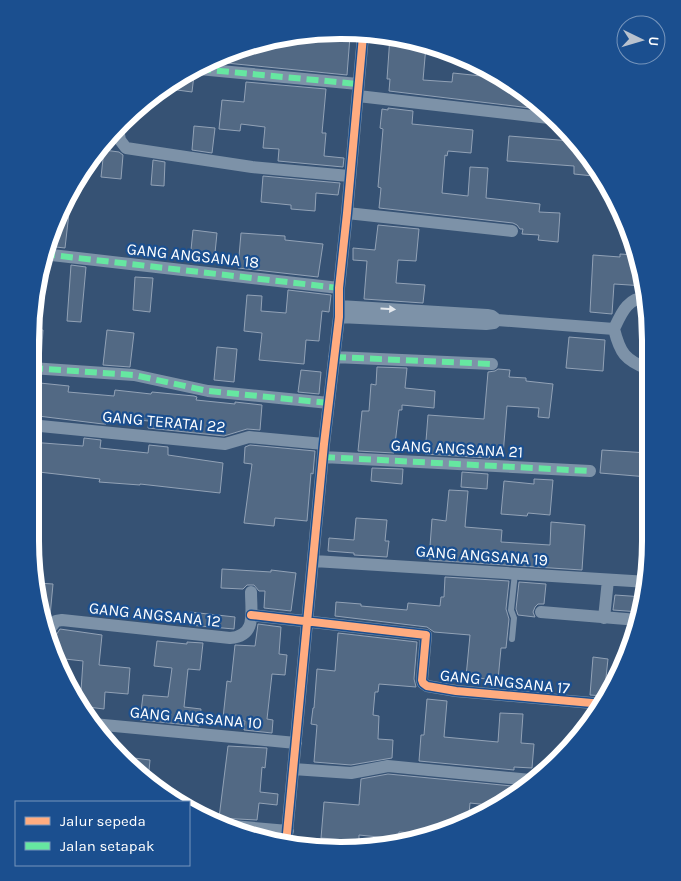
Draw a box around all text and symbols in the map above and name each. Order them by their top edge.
north arrow [616,15,666,65]
text: U [645,36,662,47]
street label: GANG ANGSANA 18 [126,239,260,272]
one-way arrow [380,305,396,313]
street label: GANG TERATAI 22 [102,407,226,436]
street label: GANG ANGSANA 21 [390,436,524,461]
street label: GANG ANGSANA 19 [415,541,549,570]
street label: GANG ANGSANA 12 [88,598,222,631]
street label: GANG ANGSANA 17 [439,665,571,698]
street label: GANG ANGSANA 10 [129,702,263,733]
legend [15,801,190,866]
text: Jalur sepeda [60,812,146,830]
text: Jalan setapak [60,837,154,855]

